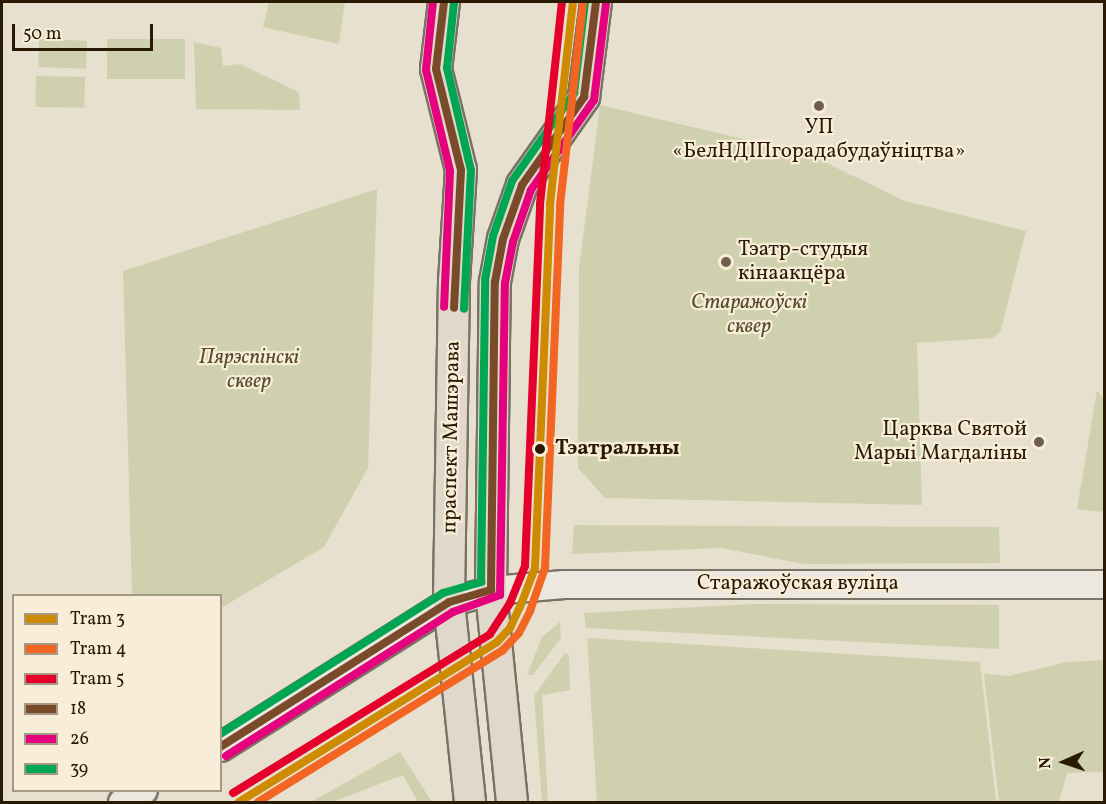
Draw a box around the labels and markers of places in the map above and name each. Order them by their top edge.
marker: УП «БелНДІПгорадабудаўніцтва» [812,99,826,113]
place label: УП «БелНДІПгорадабудаўніцтва» [673,115,965,165]
place label: Тэатр-студыя кінаакцёра [738,237,868,287]
marker: Тэатр-студыя кінаакцёра [719,255,733,269]
place label: Царква Святой Марыі Магдаліны [854,417,1027,467]
marker: Царква Святой Марыі Магдаліны [1032,435,1046,449]
place label: Тэатральны [555,436,679,462]
marker: Тэатральны [530,439,550,459]

